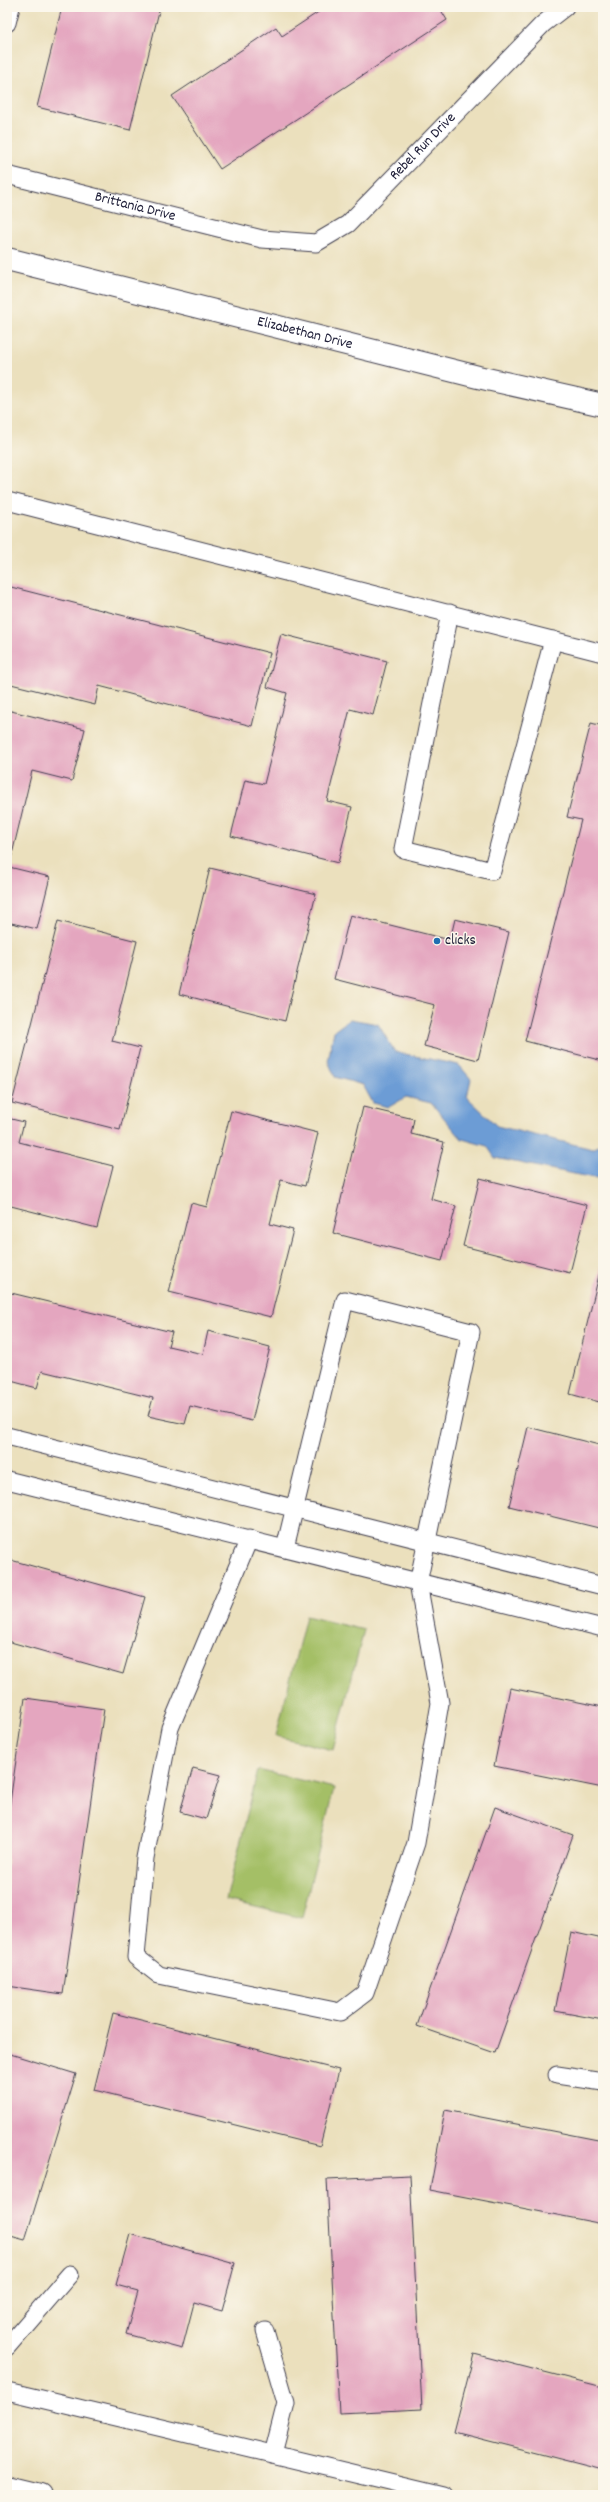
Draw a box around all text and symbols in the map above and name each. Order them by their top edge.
street label: Rebel Run Drive [385,108,462,186]
street label: Brittania Drive [92,186,178,228]
street label: Elizabethan Drive [255,311,355,356]
place label: clicks [445,930,476,952]
marker: clicks [432,936,442,946]

